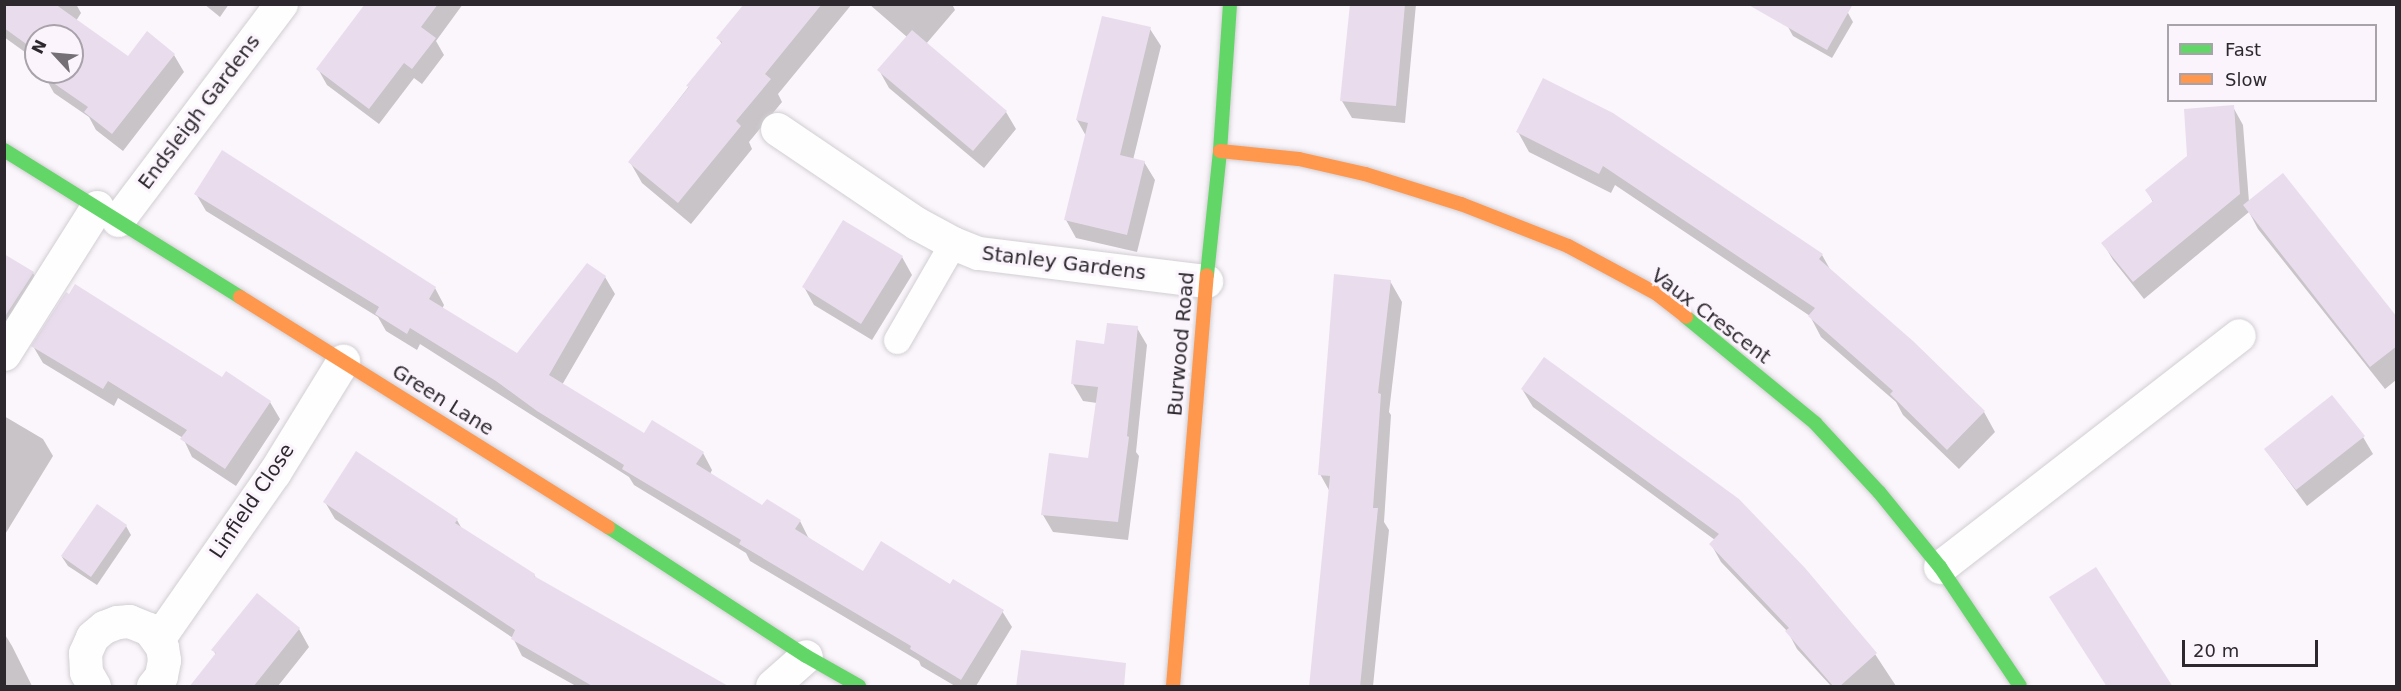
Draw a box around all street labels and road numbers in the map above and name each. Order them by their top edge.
street label: Endsleigh Gardens [133,30,265,194]
street label: Stanley Gardens [981,241,1147,285]
street label: Vaux Crescent [1646,263,1776,369]
street label: Burwood Road [1163,271,1199,417]
street label: Green Lane [388,359,498,441]
street label: Linfield Close [205,439,299,563]

